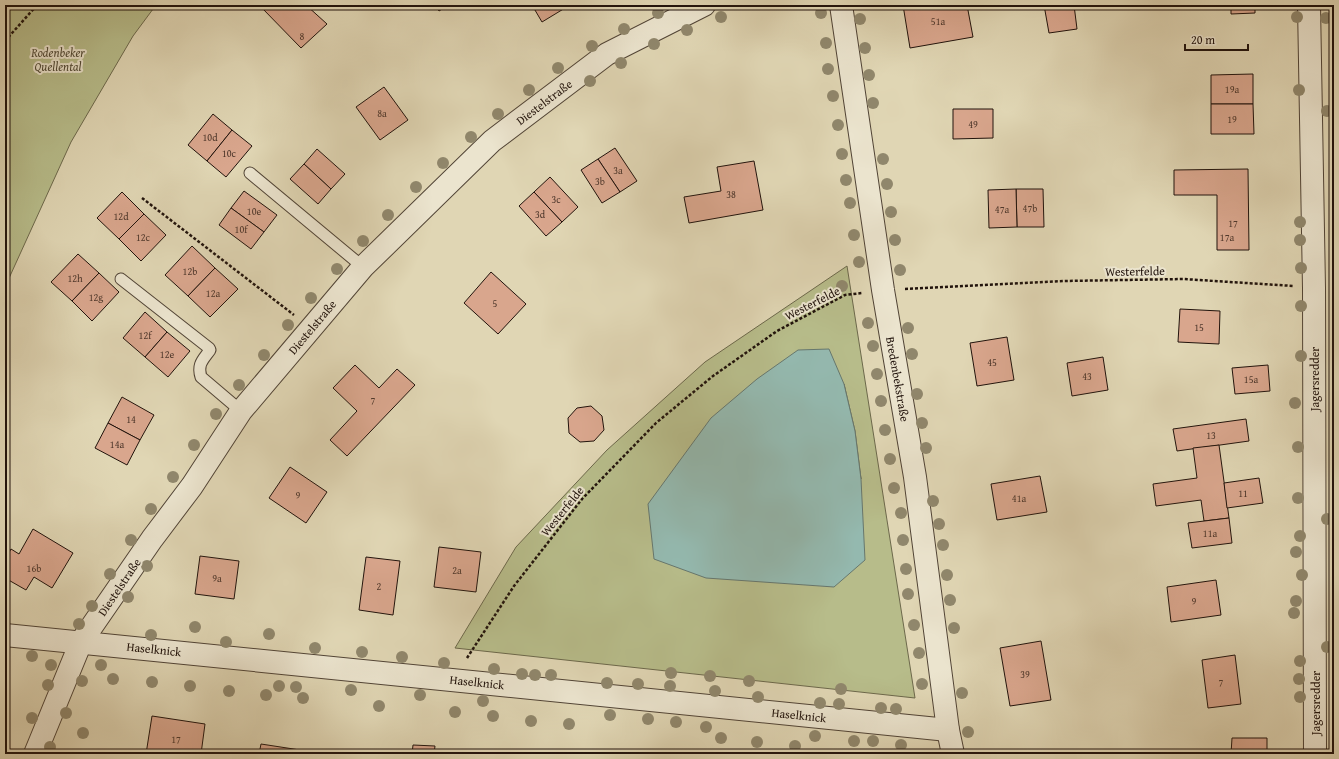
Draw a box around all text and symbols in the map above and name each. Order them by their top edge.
house number: 51a [931,14,945,29]
scale bar [1185,26,1248,52]
house number: 8 [300,29,305,44]
text: 20 m [1191,31,1215,48]
park label: Rodenbeker Quellental [30,44,85,75]
street label: Diestelstraße [512,75,576,129]
house number: 19a [1225,82,1239,97]
house number: 8a [377,106,387,121]
house number: 19 [1227,112,1237,127]
house number: 49 [968,117,978,132]
house number: 10d [203,130,218,145]
house number: 10c [222,146,237,161]
house number: 3a [613,163,623,178]
house number: 3b [595,174,605,189]
house number: 38 [726,187,736,202]
house number: 3c [551,192,561,207]
house number: 47b [1023,201,1037,216]
house number: 47a [995,202,1009,217]
house number: 10e [247,204,261,219]
house number: 3d [535,207,546,222]
house number: 12d [114,209,129,224]
house number: 17 [1228,216,1238,231]
house number: 10f [235,222,249,237]
house number: 12c [136,230,151,245]
house number: 17a [1220,230,1234,245]
street label: Westerfelde [1105,262,1165,280]
house number: 12b [183,264,197,279]
house number: 12h [67,271,83,286]
street label: Westerfelde [781,282,843,324]
house number: 12a [206,286,220,301]
house number: 12g [89,290,103,305]
street label: Diestelstraße [284,296,340,358]
house number: 5 [493,296,498,311]
house number: 15 [1194,320,1204,335]
house number: 12f [139,328,153,343]
street label: Bredenbekstraße [882,335,914,423]
house number: 12e [160,347,174,362]
street label: Jagersredder [1306,347,1323,413]
house number: 45 [987,355,997,370]
house number: 43 [1082,369,1092,384]
house number: 15a [1244,372,1258,387]
house number: 7 [371,393,376,408]
house number: 14 [126,412,136,427]
house number: 13 [1206,428,1216,443]
house number: 14a [110,437,124,452]
street label: Westerfelde [537,482,588,540]
house number: 11 [1238,486,1248,501]
house number: 9 [296,488,301,503]
house number: 41a [1012,491,1026,506]
house number: 11a [1203,526,1217,541]
street label: Diestelstraße [93,554,145,619]
house number: 16b [27,561,41,576]
house number: 2a [452,563,462,578]
house number: 9a [212,571,222,586]
house number: 2 [377,579,382,594]
house number: 9 [1192,594,1197,609]
street label: Haselknick [126,638,183,660]
house number: 39 [1020,667,1030,682]
street label: Haselknick [449,671,506,693]
street label: Jagersredder [1307,671,1324,737]
house number: 7 [1219,675,1224,690]
street label: Haselknick [771,704,828,726]
house number: 17 [171,732,181,747]

